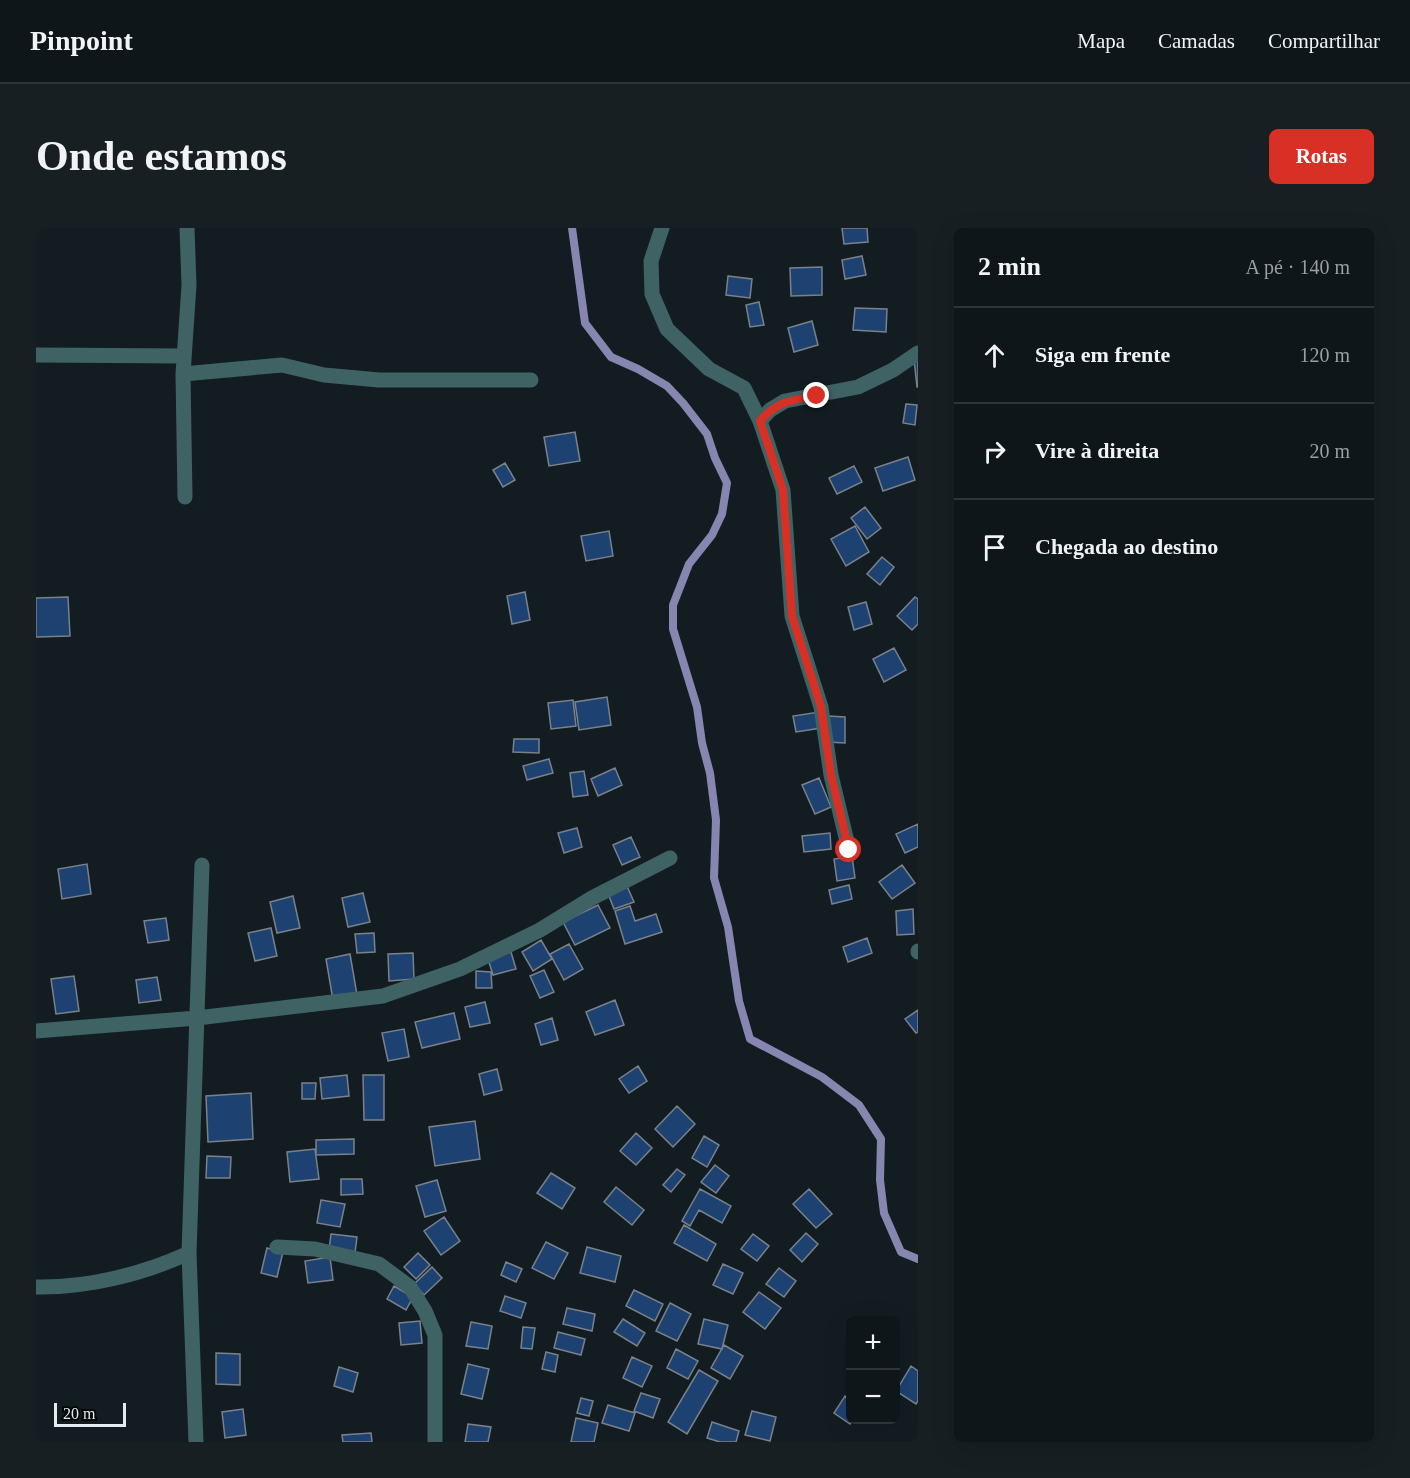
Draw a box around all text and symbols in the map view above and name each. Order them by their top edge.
text: Pinpoint [30,25,133,56]
text: Mapa [1077,29,1125,53]
text: Camadas [1158,29,1235,53]
text: Compartilhar [1268,29,1380,53]
button: Rotas [1269,129,1374,184]
text: Onde estamos [36,133,287,179]
text: 2 min [978,252,1041,281]
text: A pé · 140 m [1246,256,1350,278]
icon: ahead [978,339,1011,372]
text: Siga em frente [1035,342,1170,367]
text: 120 m [1299,344,1350,366]
route end [803,382,829,408]
icon: right [978,435,1011,468]
text: Vire à direita [1035,438,1159,463]
text: 20 m [1309,440,1350,462]
icon: arrive [978,531,1011,564]
text: Chegada ao destino [1035,534,1218,559]
route start [835,836,861,862]
map controls [846,1316,900,1424]
button: + [846,1316,900,1370]
button: − [846,1370,900,1424]
scale bar [54,1400,126,1428]
text: 20 m [63,1405,95,1422]

